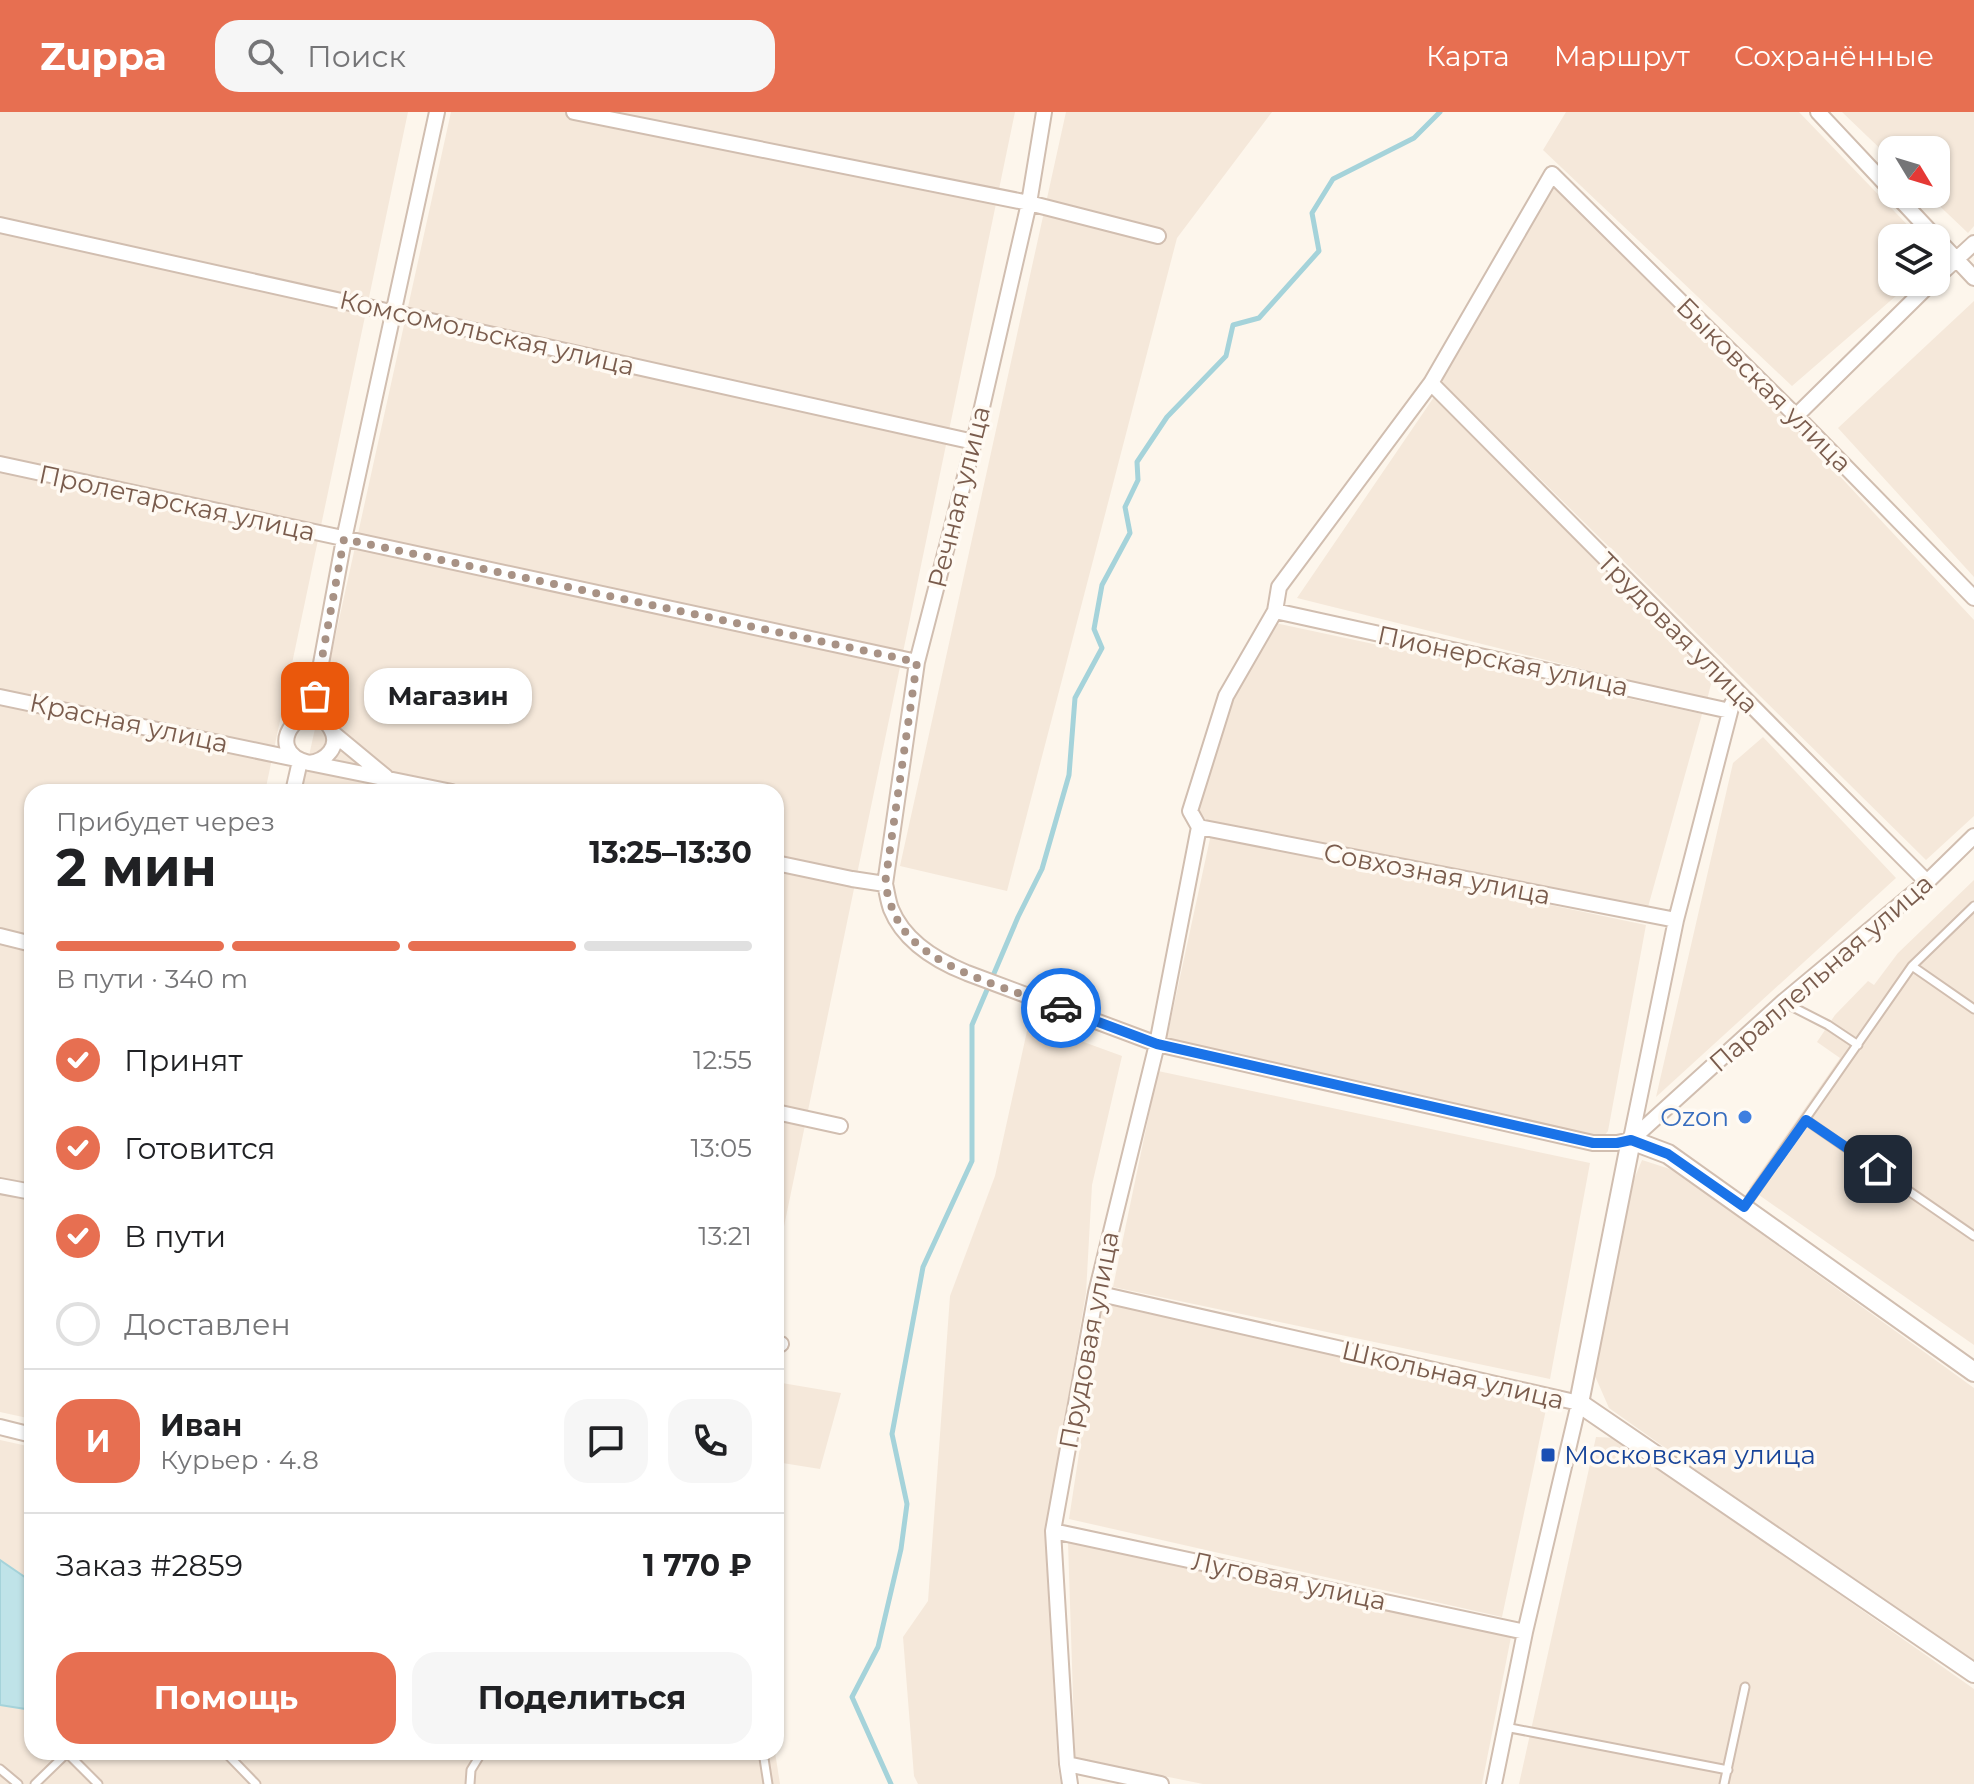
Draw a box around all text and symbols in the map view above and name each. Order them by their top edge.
search box [215,20,775,92]
text: Zuppa [40,33,167,80]
icon: search [243,34,287,78]
text: Поиск [307,38,406,75]
text: Карта [1426,39,1510,73]
text: Маршрут [1554,39,1690,73]
text: Сохранённые [1734,39,1934,73]
north arrow [1878,136,1950,208]
map controls [1878,136,1950,296]
button: layers [1878,224,1950,296]
street label: Комсомольская улица [336,283,638,383]
street label: Быковская улица [1670,291,1858,479]
street label: Речная улица [921,403,997,591]
street label: Пролетарская улица [36,458,318,548]
street label: Трудовая улица [1591,546,1765,720]
street label: Пионерская улица [1375,619,1631,703]
pin [281,662,349,730]
callout: Магазин [363,668,531,724]
icon: bag [293,674,337,718]
text: Магазин [388,680,508,712]
street label: Красная улица [27,686,231,760]
text: Прибудет через [56,806,275,838]
text: 13:25–13:30 [589,834,752,871]
text: 2 мин [56,836,217,899]
street label: Совхозная улица [1321,836,1553,912]
street label: Параллельная улица [1703,867,1939,1079]
text: В пути · 340 m [56,963,248,995]
courier [1021,968,1101,1048]
icon: car [1039,986,1083,1030]
icon: check [56,1038,100,1082]
text: Принят [124,1042,243,1079]
text: 12:55 [693,1044,752,1076]
place label: Ozon [1660,1101,1729,1133]
marker: Ozon [1736,1108,1754,1126]
icon: check [56,1126,100,1170]
text: Готовится [124,1130,276,1167]
text: 13:05 [691,1132,752,1164]
pin [1844,1135,1912,1203]
icon: home [1856,1147,1900,1191]
icon: check [56,1214,100,1258]
text: В пути [124,1218,226,1255]
text: 13:21 [698,1220,752,1252]
street label: Прудовая улица [1052,1228,1126,1452]
text: Доставлен [124,1306,291,1343]
street label: Школьная улица [1339,1334,1567,1416]
button: chat [564,1399,648,1483]
button: phone [668,1399,752,1483]
text: Иван [160,1407,242,1444]
text: И [86,1423,110,1460]
place label: Московская улица [1564,1439,1816,1471]
text: Курьер · 4.8 [160,1444,319,1476]
marker: Московская улица [1539,1446,1557,1464]
street label: Луговая улица [1189,1545,1389,1617]
text: Заказ #2859 [56,1547,243,1584]
text: 1 770 ₽ [643,1547,752,1584]
button: Помощь [56,1652,396,1744]
button: Поделиться [412,1652,752,1744]

